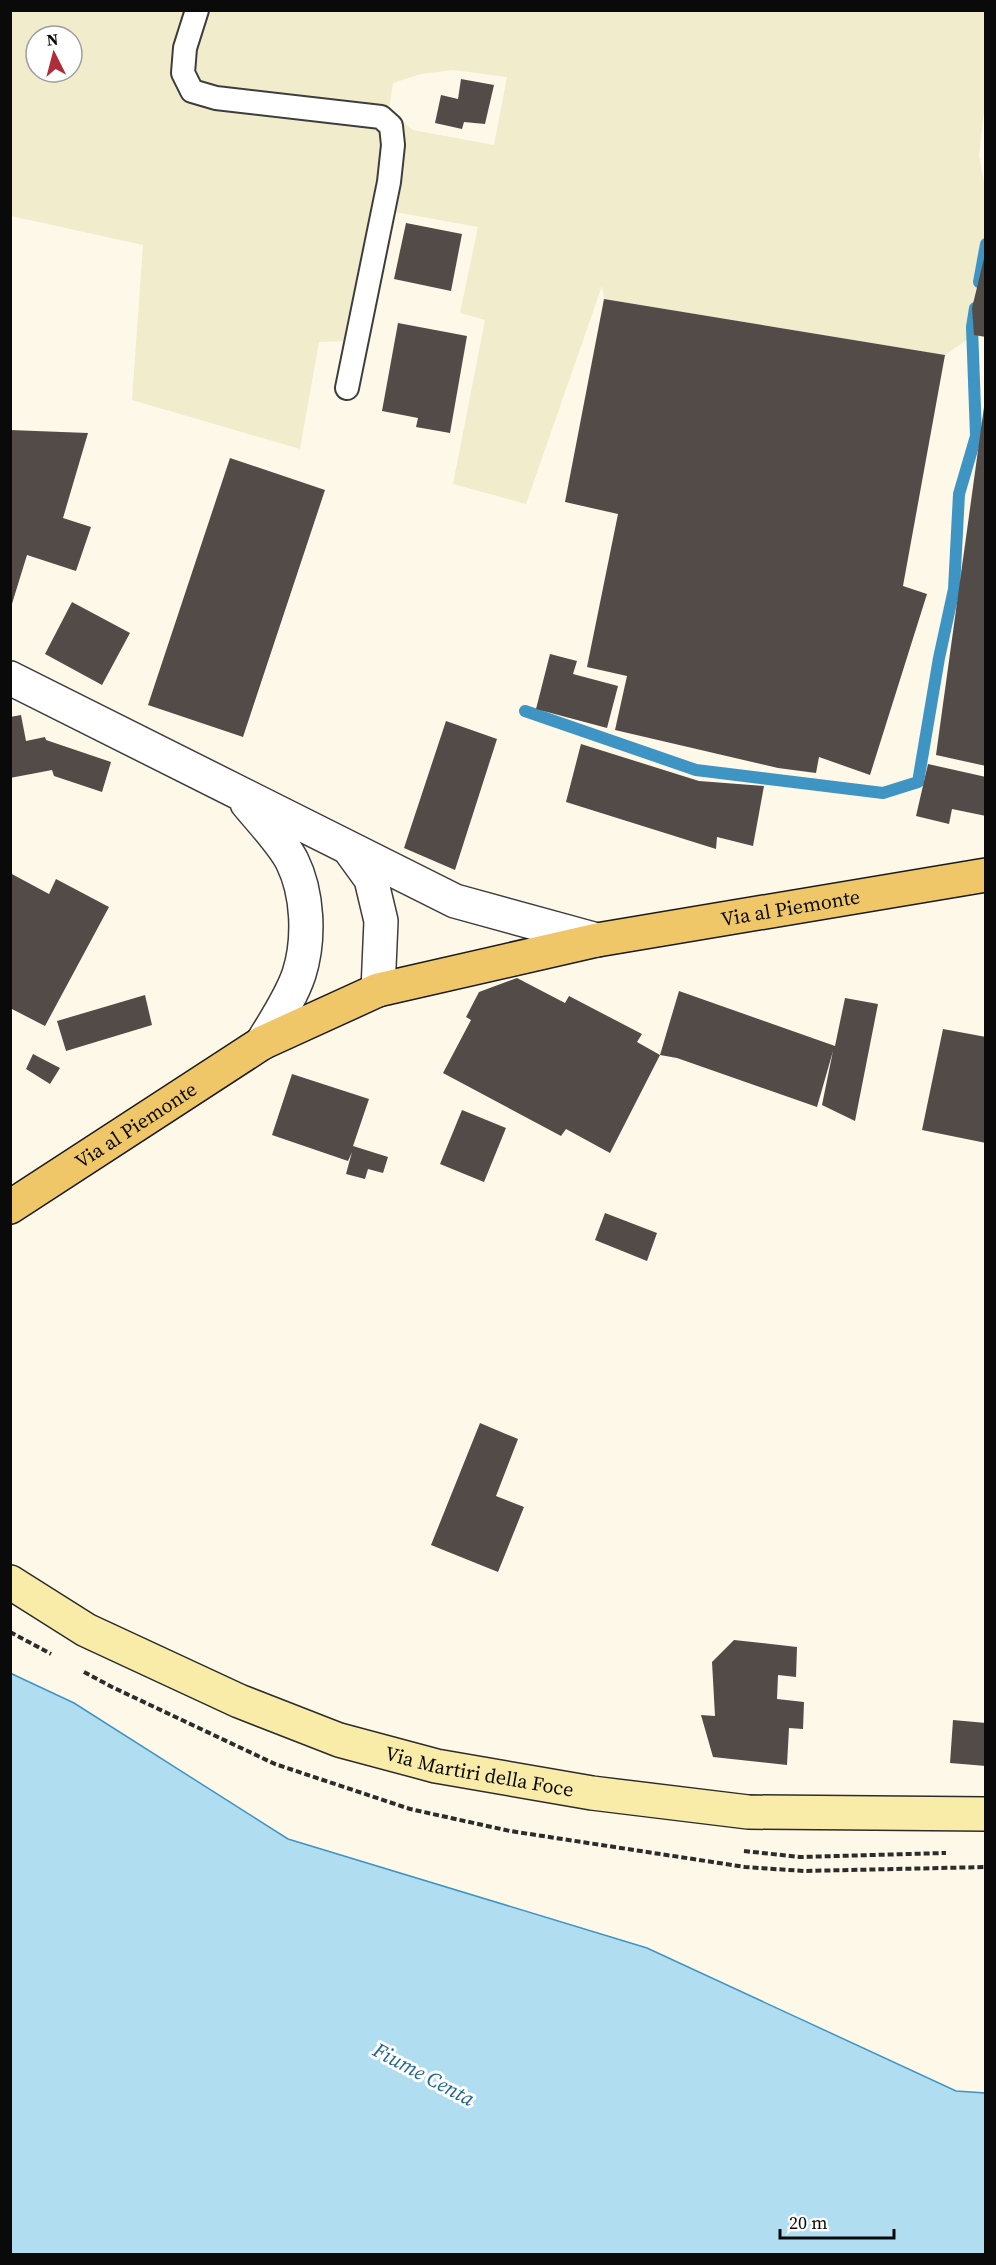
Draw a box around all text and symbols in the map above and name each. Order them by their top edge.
north arrow [24,24,84,84]
text: N [45,27,60,51]
street label: Via al Piemonte [719,882,862,933]
street label: Via al Piemonte [69,1075,202,1175]
street label: Via Martiri della Foce [382,1739,576,1804]
water label: Fiume Centa [367,2035,480,2113]
scale bar [780,2202,894,2240]
text: 20 m [789,2210,827,2235]

